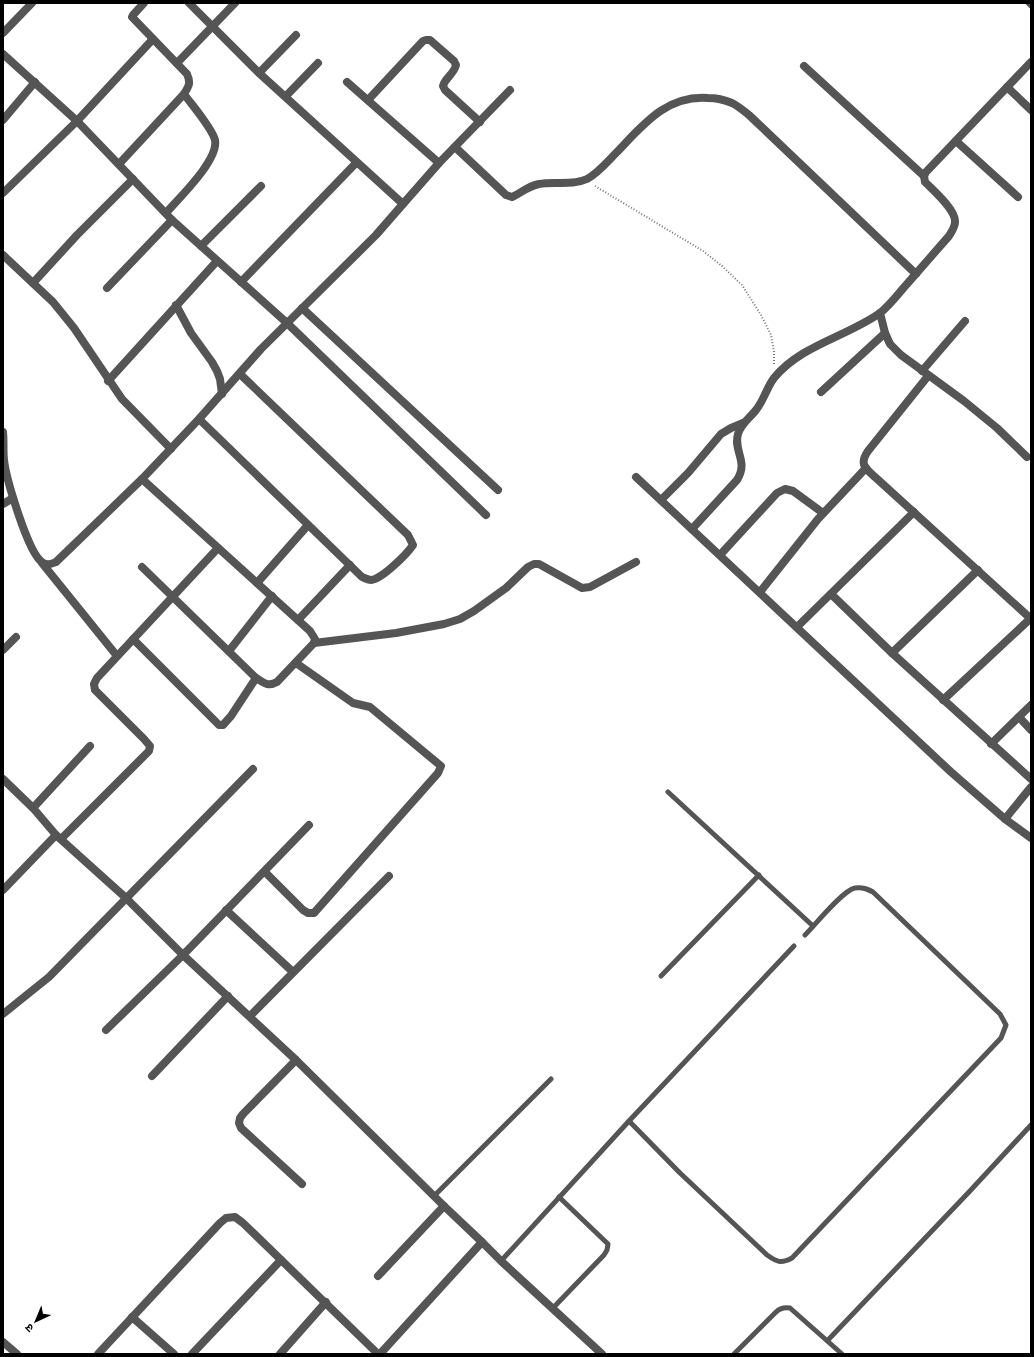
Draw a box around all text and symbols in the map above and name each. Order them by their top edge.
north arrow [16,1301,56,1341]
text: उ [22,1321,36,1335]

